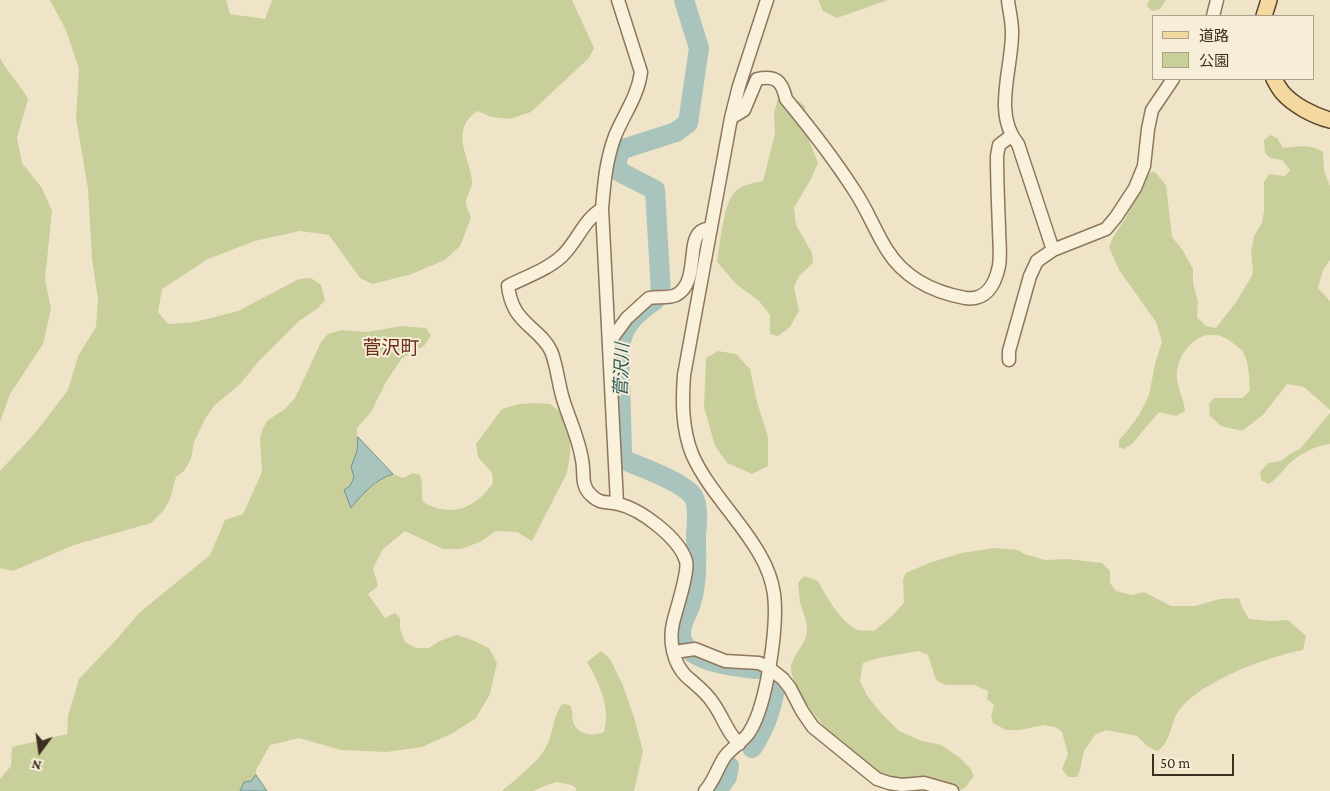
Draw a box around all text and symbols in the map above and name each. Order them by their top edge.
legend [1152,15,1315,80]
text: 道路 [1199,28,1229,44]
text: 公園 [1199,53,1229,69]
district label: 菅沢町 [363,337,419,359]
water label: 菅沢川 [610,343,634,397]
north arrow [15,726,65,776]
scale bar [1155,744,1238,776]
text: 50 m [1160,755,1190,771]
text: N [30,757,43,774]

